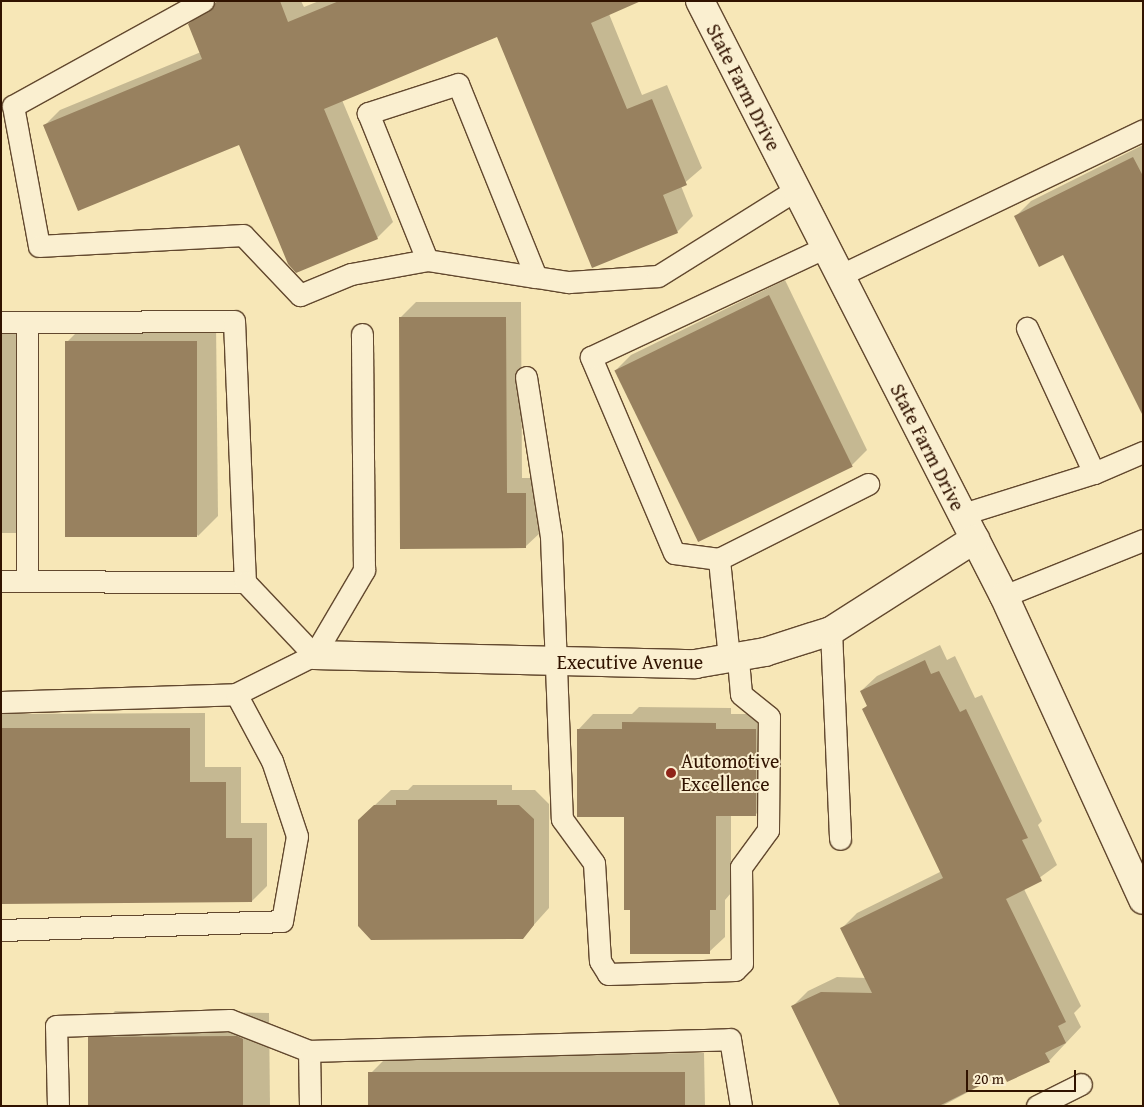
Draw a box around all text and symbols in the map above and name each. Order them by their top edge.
street label: State Farm Drive [702,19,786,155]
street label: State Farm Drive [886,379,970,515]
street label: Executive Avenue [557,649,703,673]
place label: Automotive Excellence [681,749,779,796]
marker: Automotive Excellence [665,767,677,779]
scale bar [969,1060,1079,1092]
text: 20 m [974,1068,1004,1089]

